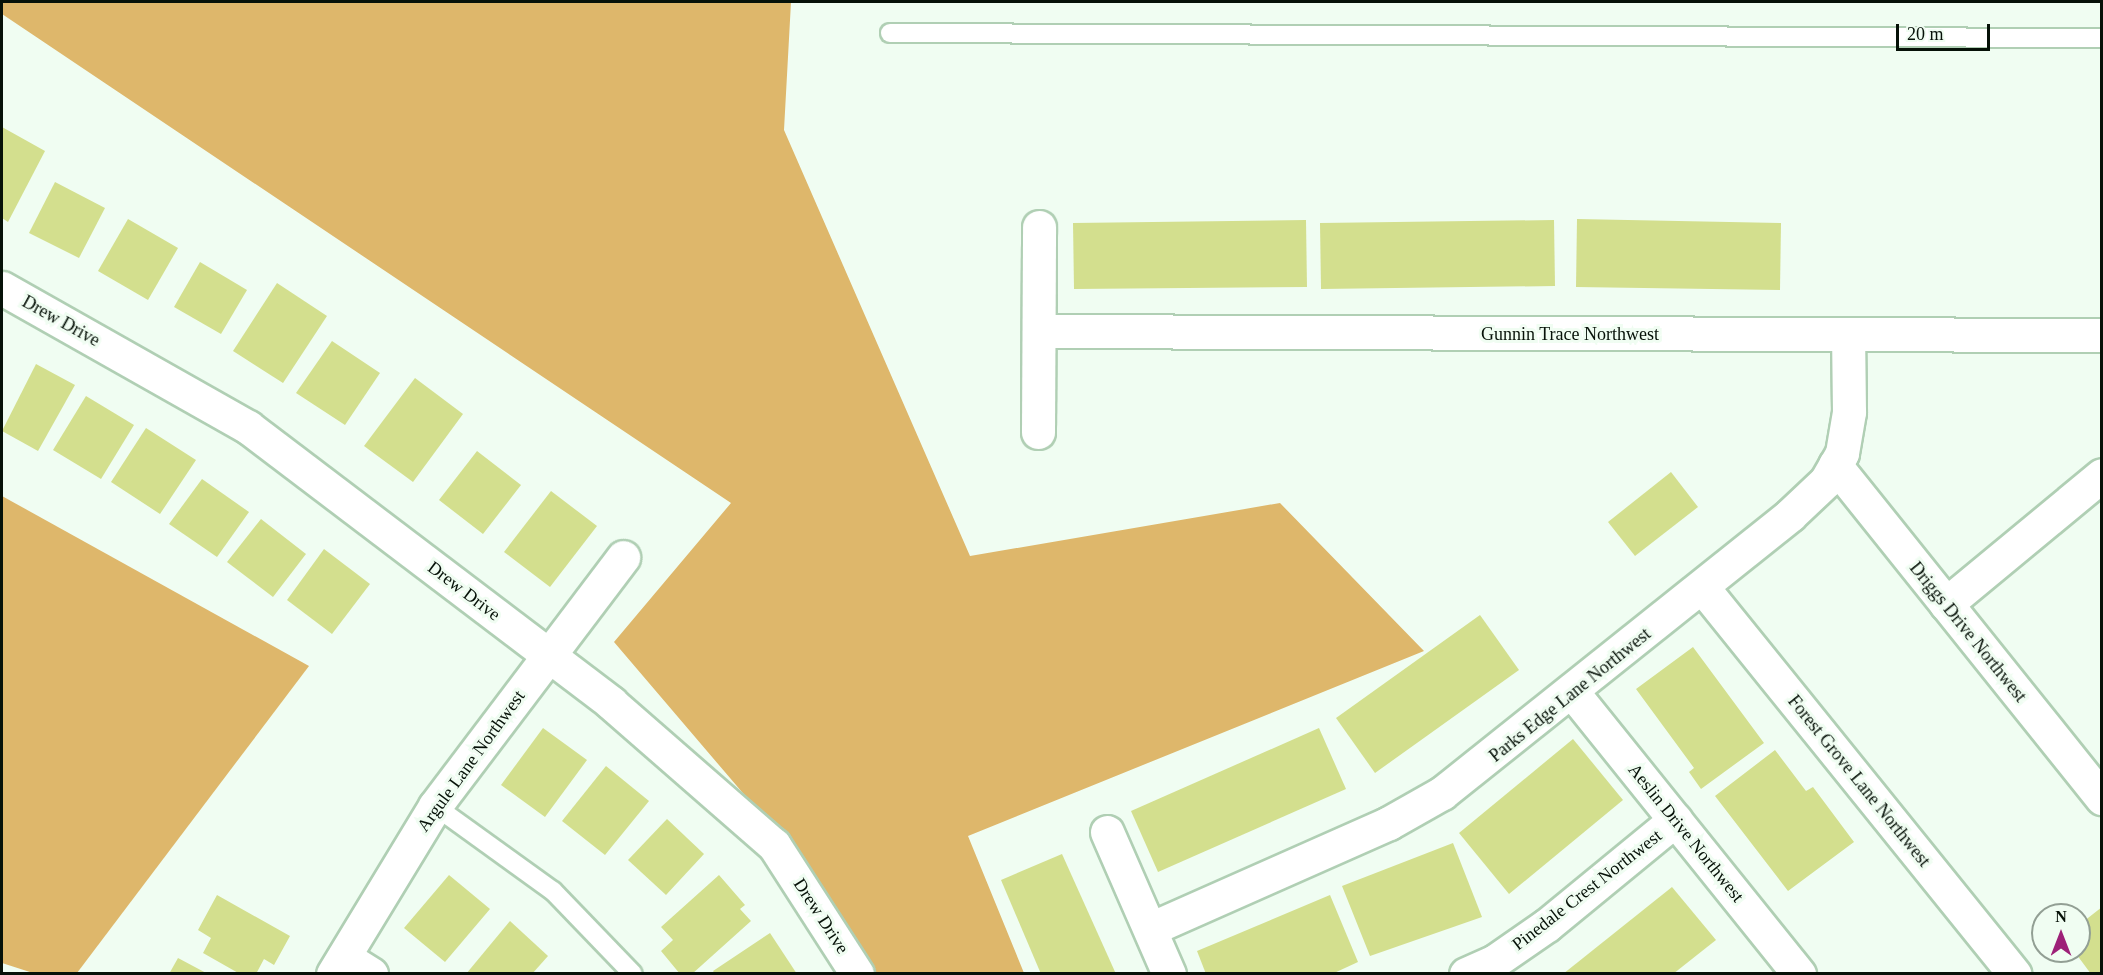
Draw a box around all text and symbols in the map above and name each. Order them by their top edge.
scale bar [1899,12,1994,50]
text: 20 m [1907,24,1944,44]
street label: Drew Drive [18,291,104,351]
street label: Gunnin Trace Northwest [1481,323,1659,345]
street label: Drew Drive [423,557,505,625]
street label: Driggs Drive Northwest [1905,558,2031,706]
street label: Parks Edge Lane Northwest [1485,623,1655,767]
street label: Argule Lane Northwest [412,686,530,836]
street label: Forest Grove Lane Northwest [1783,691,1935,871]
street label: Aeslin Drive Northwest [1623,759,1749,907]
street label: Pinedale Crest Northwest [1508,825,1666,955]
street label: Drew Drive [789,874,853,958]
north arrow [2031,903,2091,963]
text: N [2055,908,2067,925]

